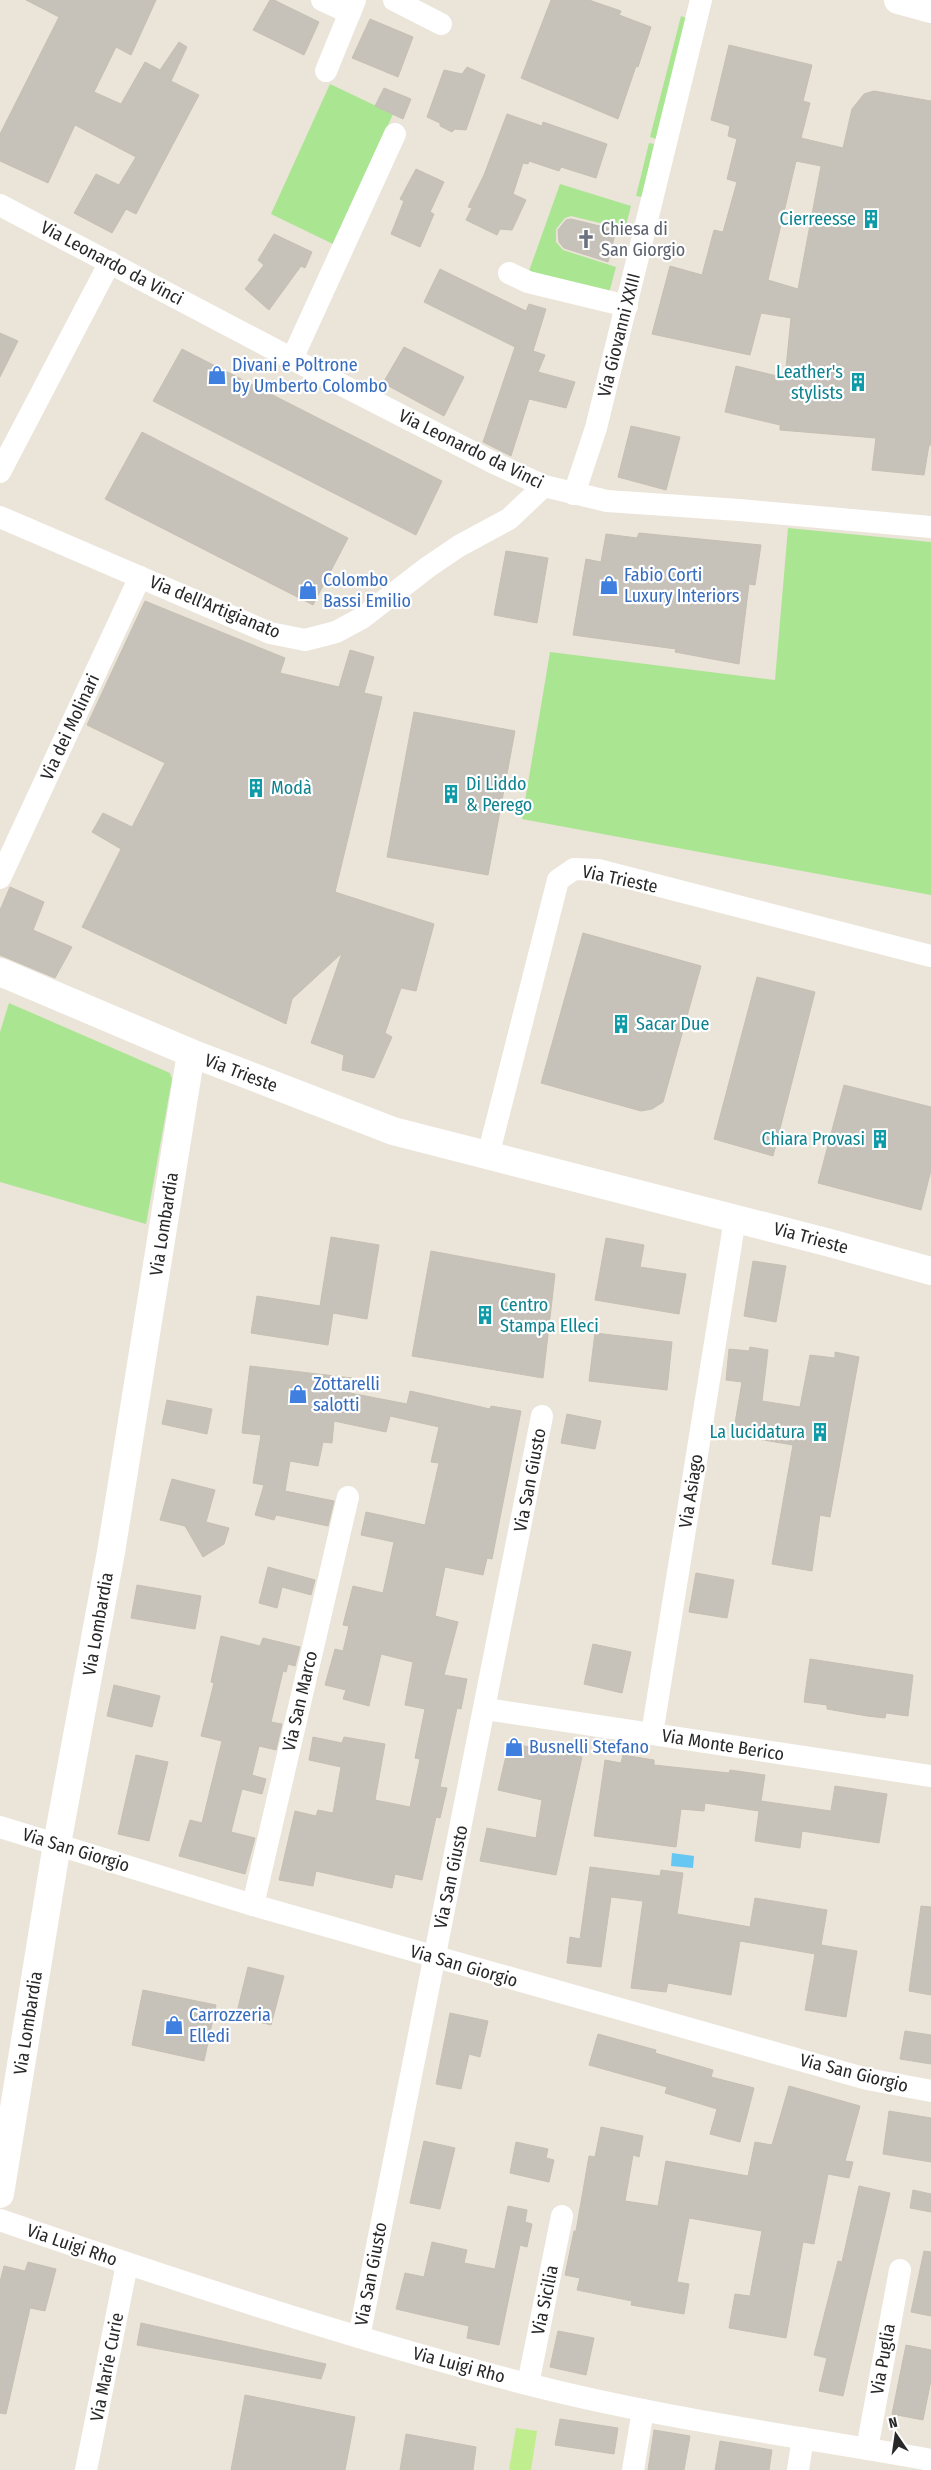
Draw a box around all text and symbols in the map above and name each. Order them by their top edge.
place label: Cierreesse [780,208,856,230]
building icon: Cierreesse [860,208,882,230]
street label: Via Leonardo da Vinci [37,216,187,310]
place label: Chiesa di San Giorgio [601,218,685,261]
church icon: Chiesa di San Giorgio [575,228,597,250]
street label: Via Giovanni XXIII [593,271,645,399]
place label: Divani e Poltrone by Umberto Colombo [232,354,388,397]
place label: Leather's stylists [776,361,843,404]
shop icon: Divani e Poltrone by Umberto Colombo [206,364,228,386]
building icon: Leather's stylists [847,371,869,393]
street label: Via Leonardo da Vinci [395,404,547,494]
place label: Fabio Corti Luxury Interiors [624,564,740,607]
place label: Colombo Bassi Emilio [323,569,411,612]
street label: Via dell'Artigianato [146,571,284,643]
shop icon: Fabio Corti Luxury Interiors [598,574,620,596]
shop icon: Colombo Bassi Emilio [297,579,319,601]
street label: Via dei Molinari [36,670,104,784]
place label: Di Liddo & Perego [466,773,532,816]
building icon: Modà [245,777,267,799]
place label: Modà [271,777,312,799]
building icon: Di Liddo & Perego [440,783,462,805]
street label: Via Trieste [580,860,660,898]
building icon: Sacar Due [610,1013,632,1035]
place label: Sacar Due [636,1013,709,1035]
street label: Via Trieste [201,1049,281,1097]
place label: Chiara Provasi [762,1128,865,1150]
building icon: Chiara Provasi [869,1128,891,1150]
street label: Via Lombardia [145,1170,183,1277]
street label: Via Trieste [771,1217,851,1259]
place label: Centro Stampa Elleci [500,1294,599,1337]
building icon: Centro Stampa Elleci [474,1304,496,1326]
place label: Zottarelli salotti [313,1373,380,1416]
shop icon: Zottarelli salotti [287,1383,309,1405]
place label: La lucidatura [709,1421,805,1443]
building icon: La lucidatura [809,1421,831,1443]
street label: Via San Giusto [509,1426,551,1534]
street label: Via Asiago [674,1452,708,1530]
street label: Via Lombardia [78,1570,118,1677]
street label: Via San Marco [278,1649,322,1753]
street label: Via Monte Berico [660,1724,786,1766]
shop icon: Busnelli Stefano [503,1736,525,1758]
place label: Busnelli Stefano [529,1736,649,1758]
street label: Via San Giorgio [20,1823,132,1877]
street label: Via San Giusto [429,1823,473,1931]
street label: Via San Giorgio [408,1940,520,1992]
street label: Via Lombardia [9,1969,47,2076]
place label: Carrozzeria Elledi [189,2004,271,2047]
shop icon: Carrozzeria Elledi [163,2014,185,2036]
street label: Via San Giorgio [797,2049,911,2097]
street label: Via Luigi Rho [24,2219,120,2271]
street label: Via San Giusto [350,2220,392,2328]
street label: Via Sicilia [527,2263,563,2337]
street label: Via Marie Curie [86,2311,128,2423]
street label: Via Puglia [866,2322,900,2396]
street label: Via Luigi Rho [411,2342,507,2388]
north arrow [871,2410,921,2460]
text: N [887,2414,899,2432]

